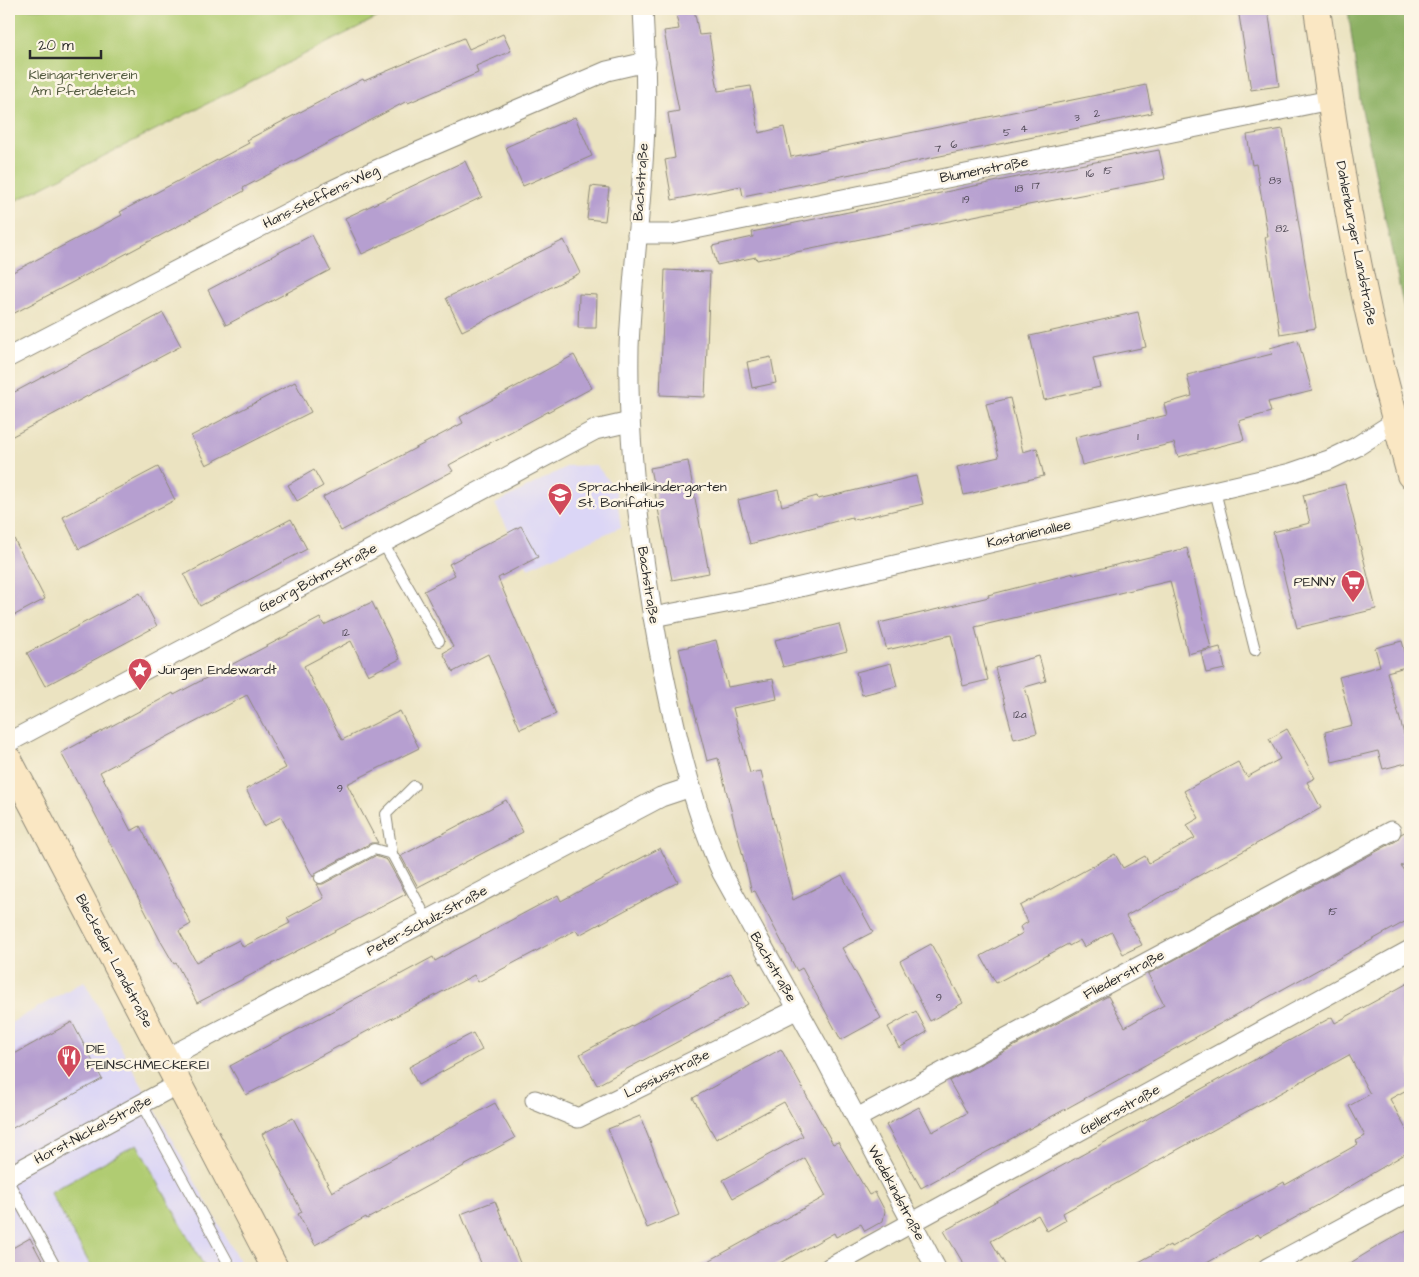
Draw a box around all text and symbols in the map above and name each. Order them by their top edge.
scale bar [30,28,101,60]
text: 20 m [38,35,74,56]
park label: Kleingartenverein Am Pferdeteich [29,65,137,101]
house number: 2 [1094,106,1101,121]
house number: 3 [1074,110,1080,125]
house number: 4 [1020,121,1028,136]
house number: 5 [1003,125,1011,140]
house number: 6 [951,137,958,152]
house number: 7 [935,141,942,156]
street label: Bachstraße [628,142,654,222]
street label: Blumenstraße [938,152,1030,188]
street label: Dahlenburger Landstraße [1330,159,1382,327]
street label: Hans-Steffens-Weg [260,160,382,234]
house number: 15 [1103,163,1113,178]
house number: 16 [1086,166,1094,181]
house number: 83 [1269,173,1282,188]
house number: 17 [1032,178,1040,193]
house number: 18 [1015,181,1023,196]
house number: 19 [962,192,970,207]
house number: 82 [1275,221,1289,236]
house number: 1 [1137,429,1139,444]
place label: Sprachheilkindergarten St. Bonifatius [578,477,727,513]
school or university icon: Sprachheilkindergarten St. Bonifatius [547,482,573,516]
street label: Kastanienallee [985,515,1073,553]
street label: Georg-Böhm-Straße [255,538,381,618]
street label: Bachstraße [632,545,664,625]
supermarket icon: PENNY [1340,569,1366,603]
place label: PENNY [1294,572,1337,592]
house number: 12 [342,625,351,640]
place icon: Jürgen Endewardt [127,657,153,691]
place label: Jürgen Endewardt [158,660,277,680]
house number: 12a [1013,707,1027,722]
house number: 9 [337,781,343,796]
street label: Peter-Schulz-Straße [363,880,491,961]
street label: Bleckeder Landstraße [70,891,158,1032]
house number: 15 [1328,904,1338,919]
street label: Bachstraße [745,928,801,1006]
street label: Fliederstraße [1080,945,1168,1005]
house number: 9 [936,990,942,1005]
place label: DIE FEINSCHMECKEREI [86,1039,209,1075]
restaurant icon: DIE FEINSCHMECKEREI [56,1044,82,1078]
street label: Lossiusstraße [621,1044,714,1103]
street label: Gellersstraße [1076,1079,1164,1140]
street label: Horst-Nickel-Straße [31,1090,156,1169]
street label: Wedekindstraße [862,1142,930,1245]

